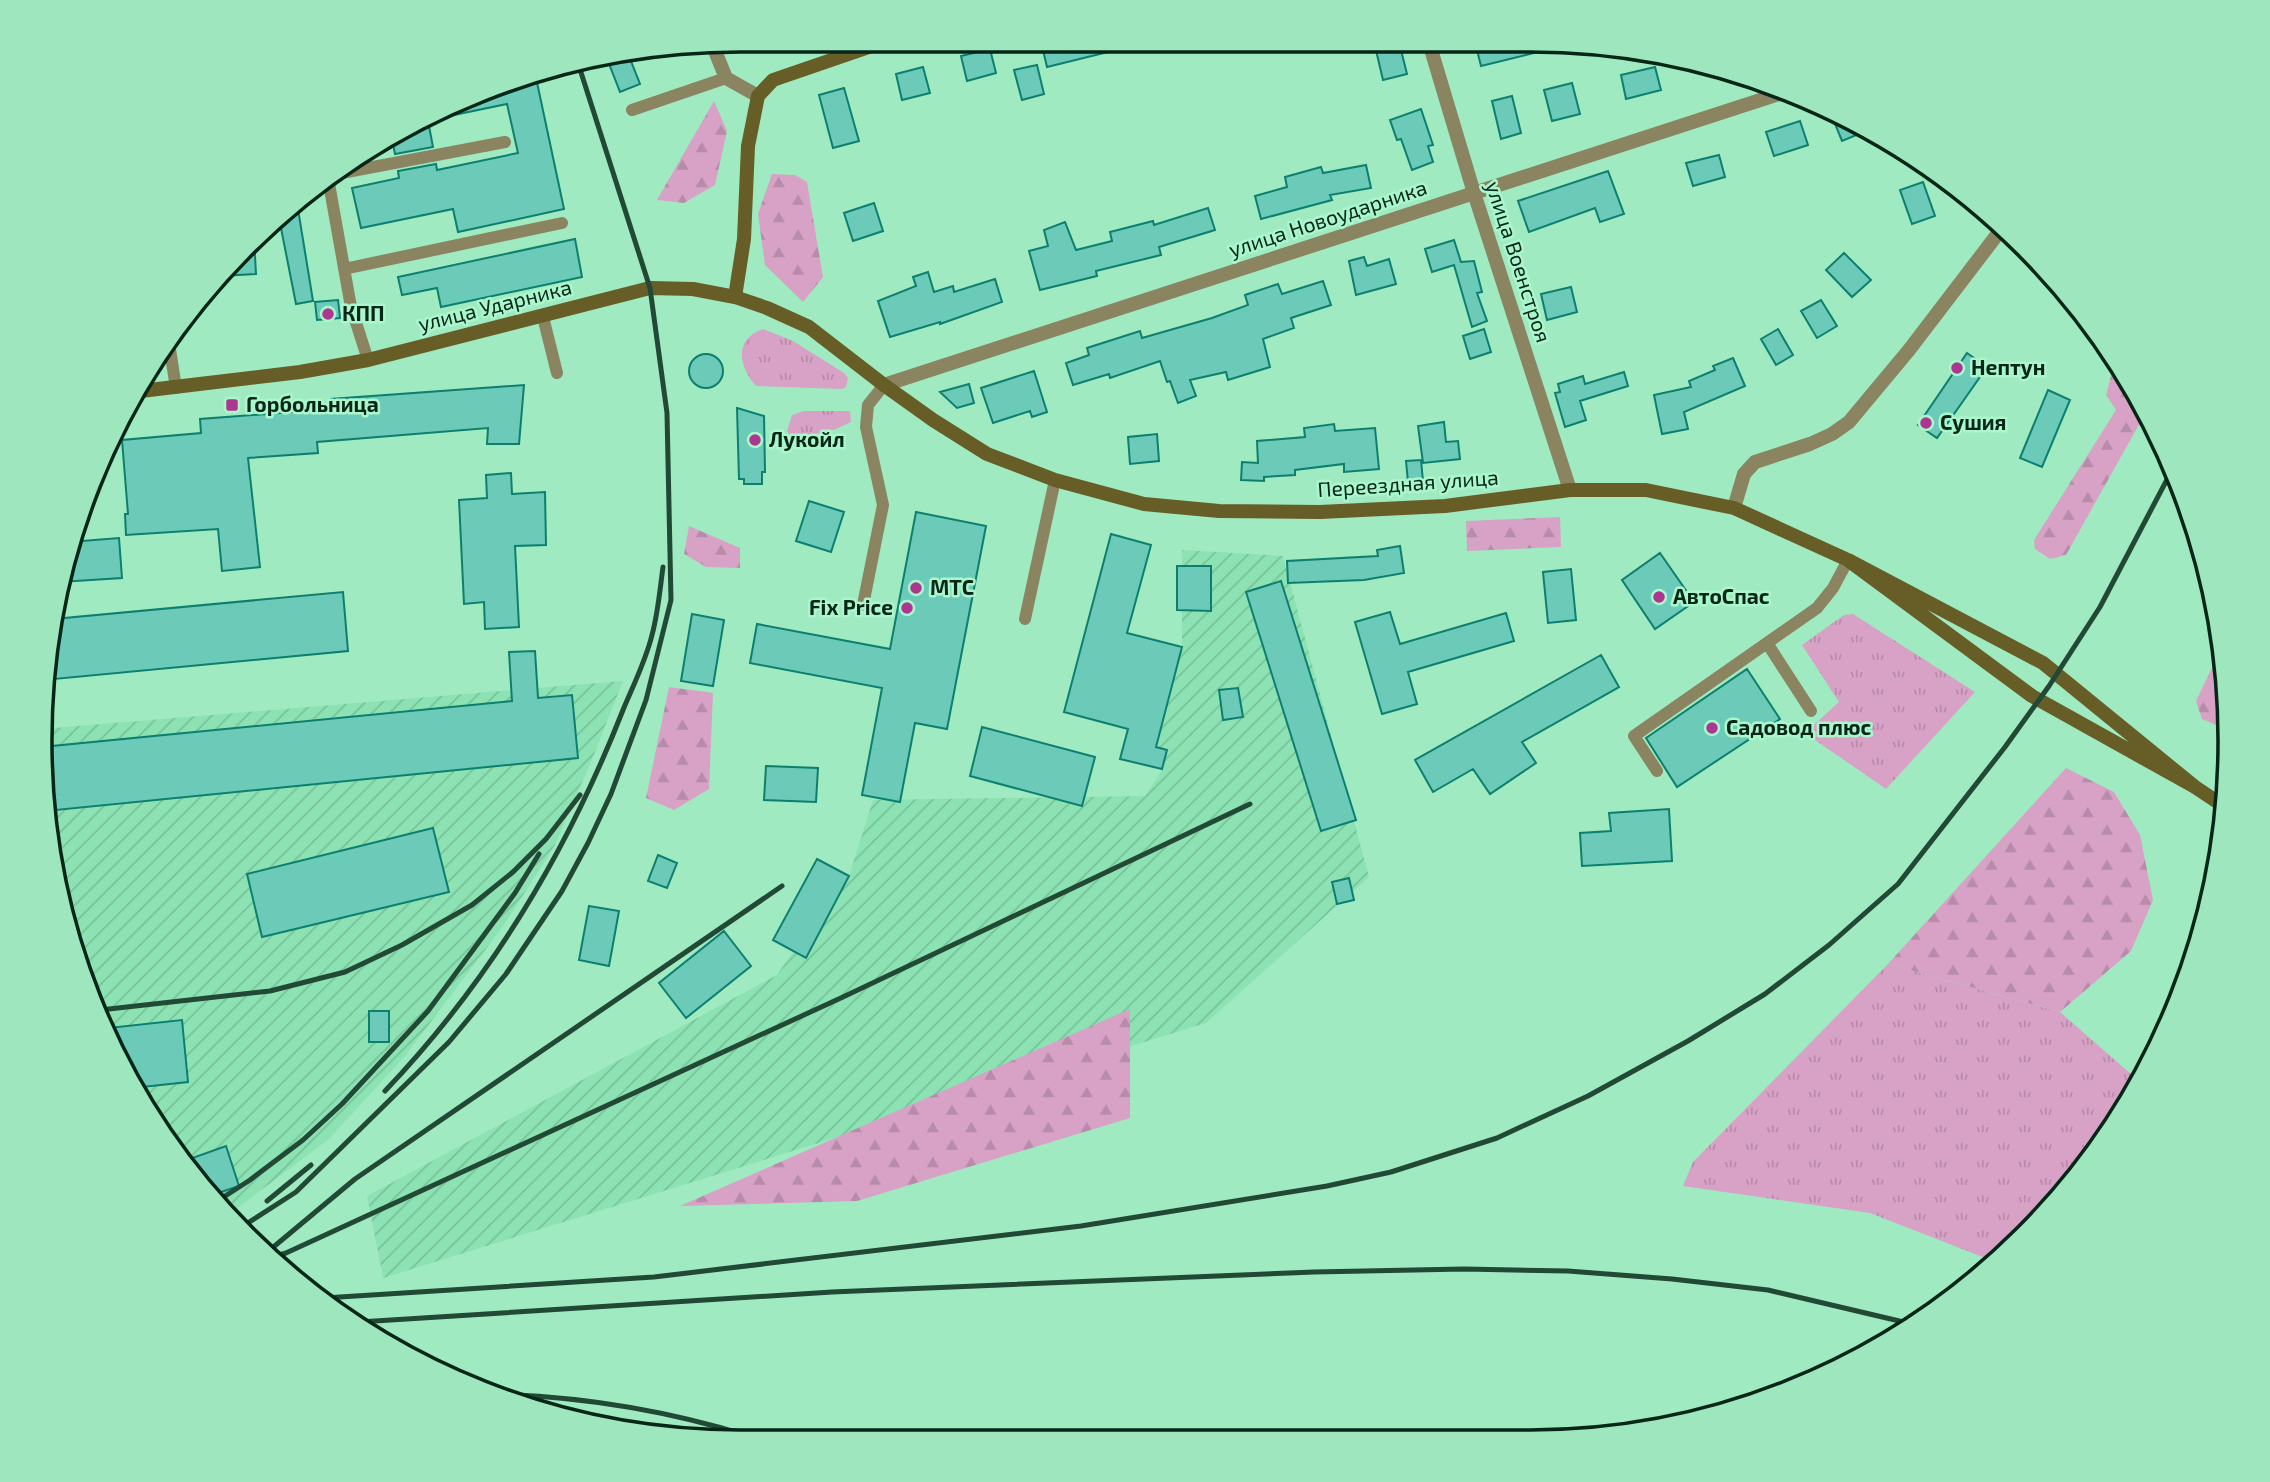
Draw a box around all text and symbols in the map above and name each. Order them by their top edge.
street label: улица Новоударника [1225,174,1430,262]
street label: улица Военстроя [1481,178,1557,346]
street label: улица Ударника [415,273,574,337]
place label: КПП [342,300,385,325]
marker: КПП [320,306,336,322]
place label: Нептун [1971,354,2045,379]
marker: Нептун [1949,360,1965,376]
place label: Горбольница [246,391,379,416]
marker: Горбольница [224,397,240,413]
place label: Сушия [1940,409,2006,434]
marker: Сушия [1918,415,1934,431]
place label: Лукойл [769,426,845,451]
marker: Лукойл [747,432,763,448]
street label: Переездная улица [1316,464,1499,502]
place label: МТС [930,574,974,599]
marker: МТС [908,580,924,596]
place label: АвтоСпас [1673,583,1770,608]
marker: АвтоСпас [1651,589,1667,605]
place label: Fix Price [809,594,893,619]
marker: Fix Price [899,600,915,616]
place label: Садовод плюс [1726,714,1871,739]
marker: Садовод плюс [1704,720,1720,736]

